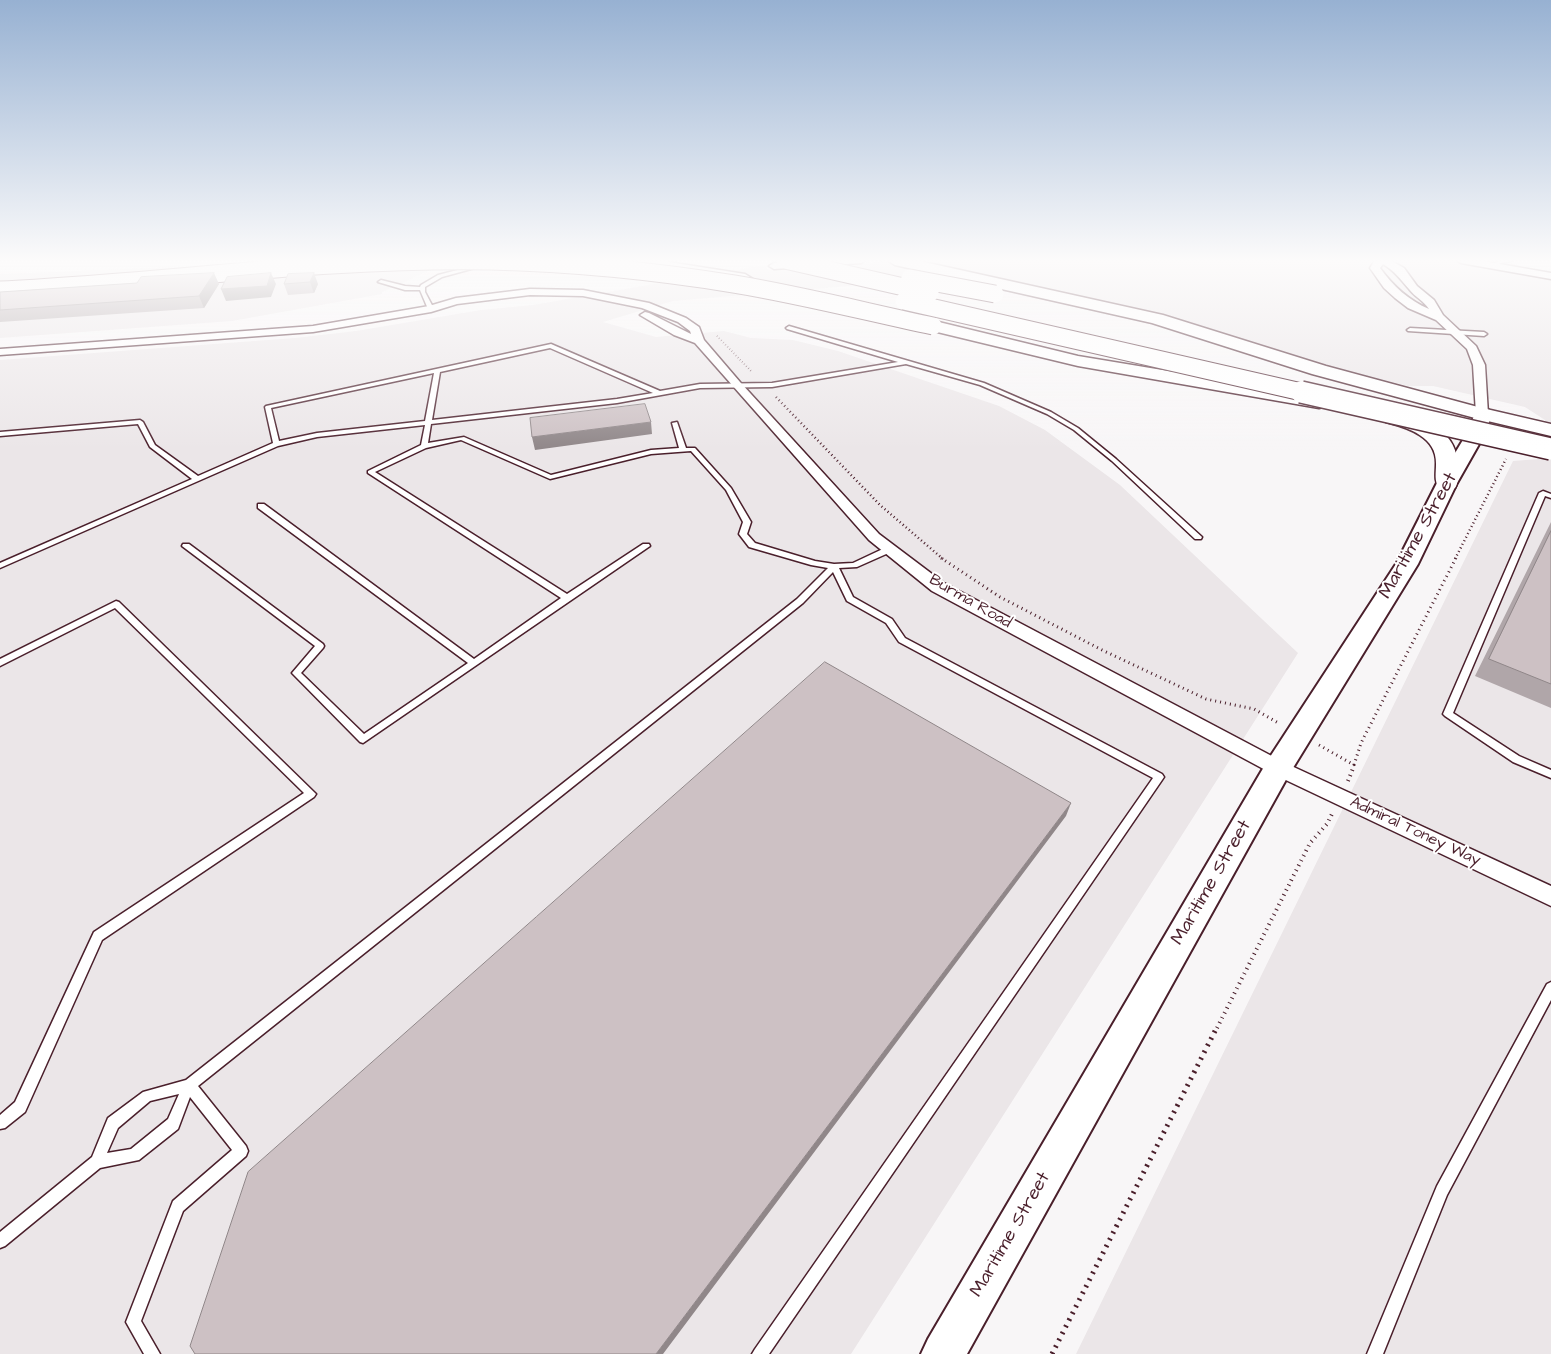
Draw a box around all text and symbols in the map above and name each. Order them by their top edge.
street label: Maritime Street [1375,469,1463,603]
street label: Burma Road [925,571,1015,633]
street label: Admiral Toney Way [1347,793,1483,871]
street label: Maritime Street [1167,816,1257,950]
street label: Maritime Street [966,1168,1056,1302]

